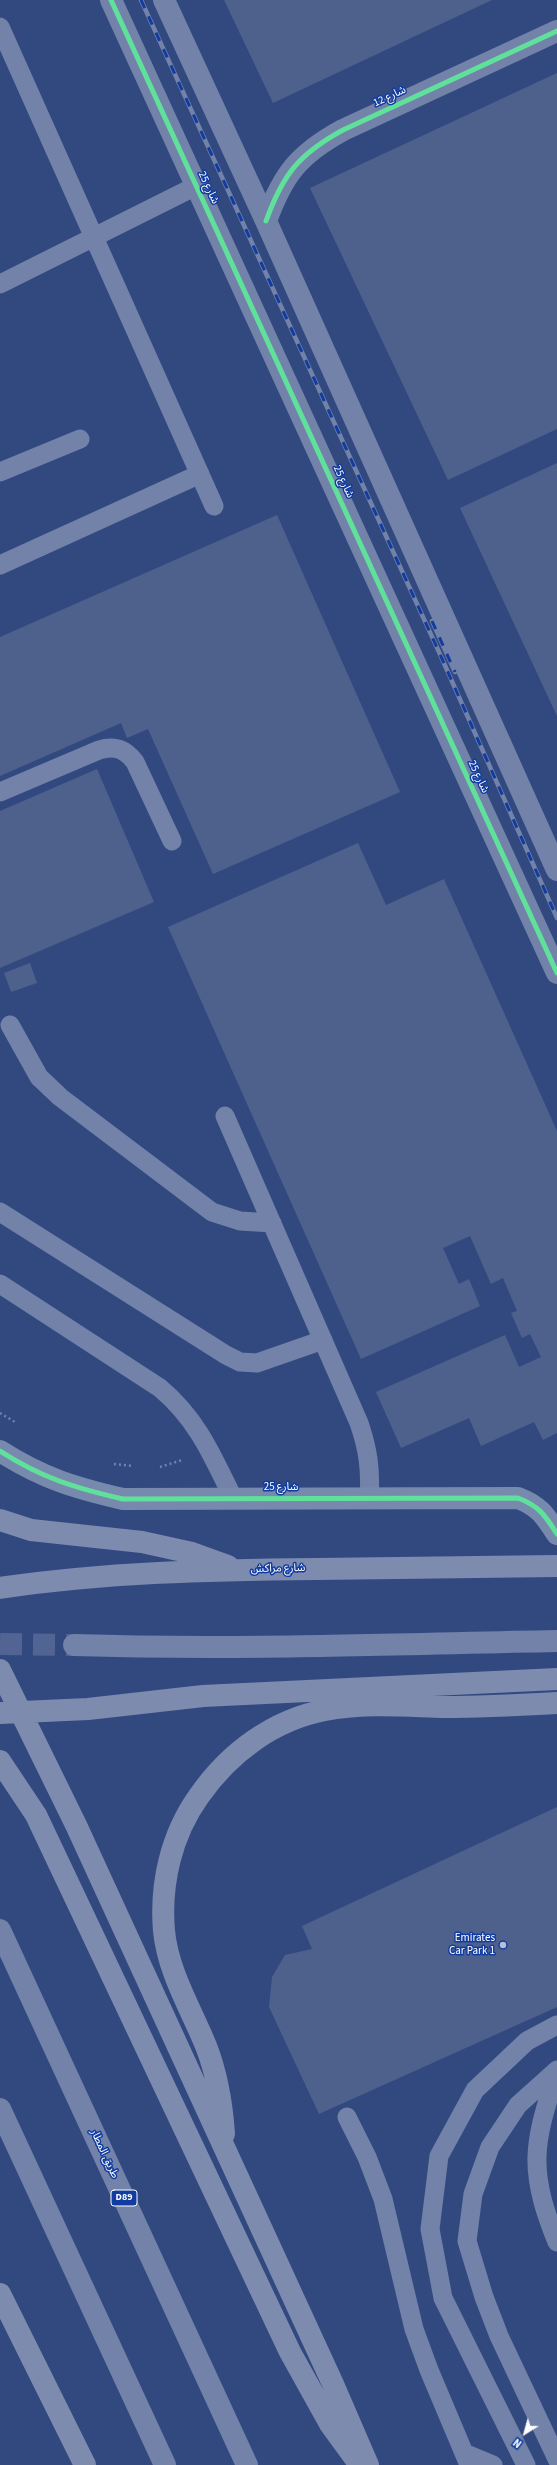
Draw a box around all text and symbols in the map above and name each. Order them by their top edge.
street label: شارع 12 [372,84,408,110]
street label: شارع 25 [195,170,221,206]
street label: شارع 25 [330,464,356,500]
street label: شارع 25 [465,759,491,795]
street label: شارع 25 [264,1481,298,1495]
street label: شارع مراكش [251,1562,305,1576]
place label: Emirates Car Park 1 [449,1932,495,1958]
marker: Emirates Car Park 1 [498,1940,508,1950]
street label: طريق المطار [87,2127,121,2181]
road number: D89 [111,2190,137,2206]
north arrow [505,2413,545,2453]
text: N [510,2435,525,2451]

